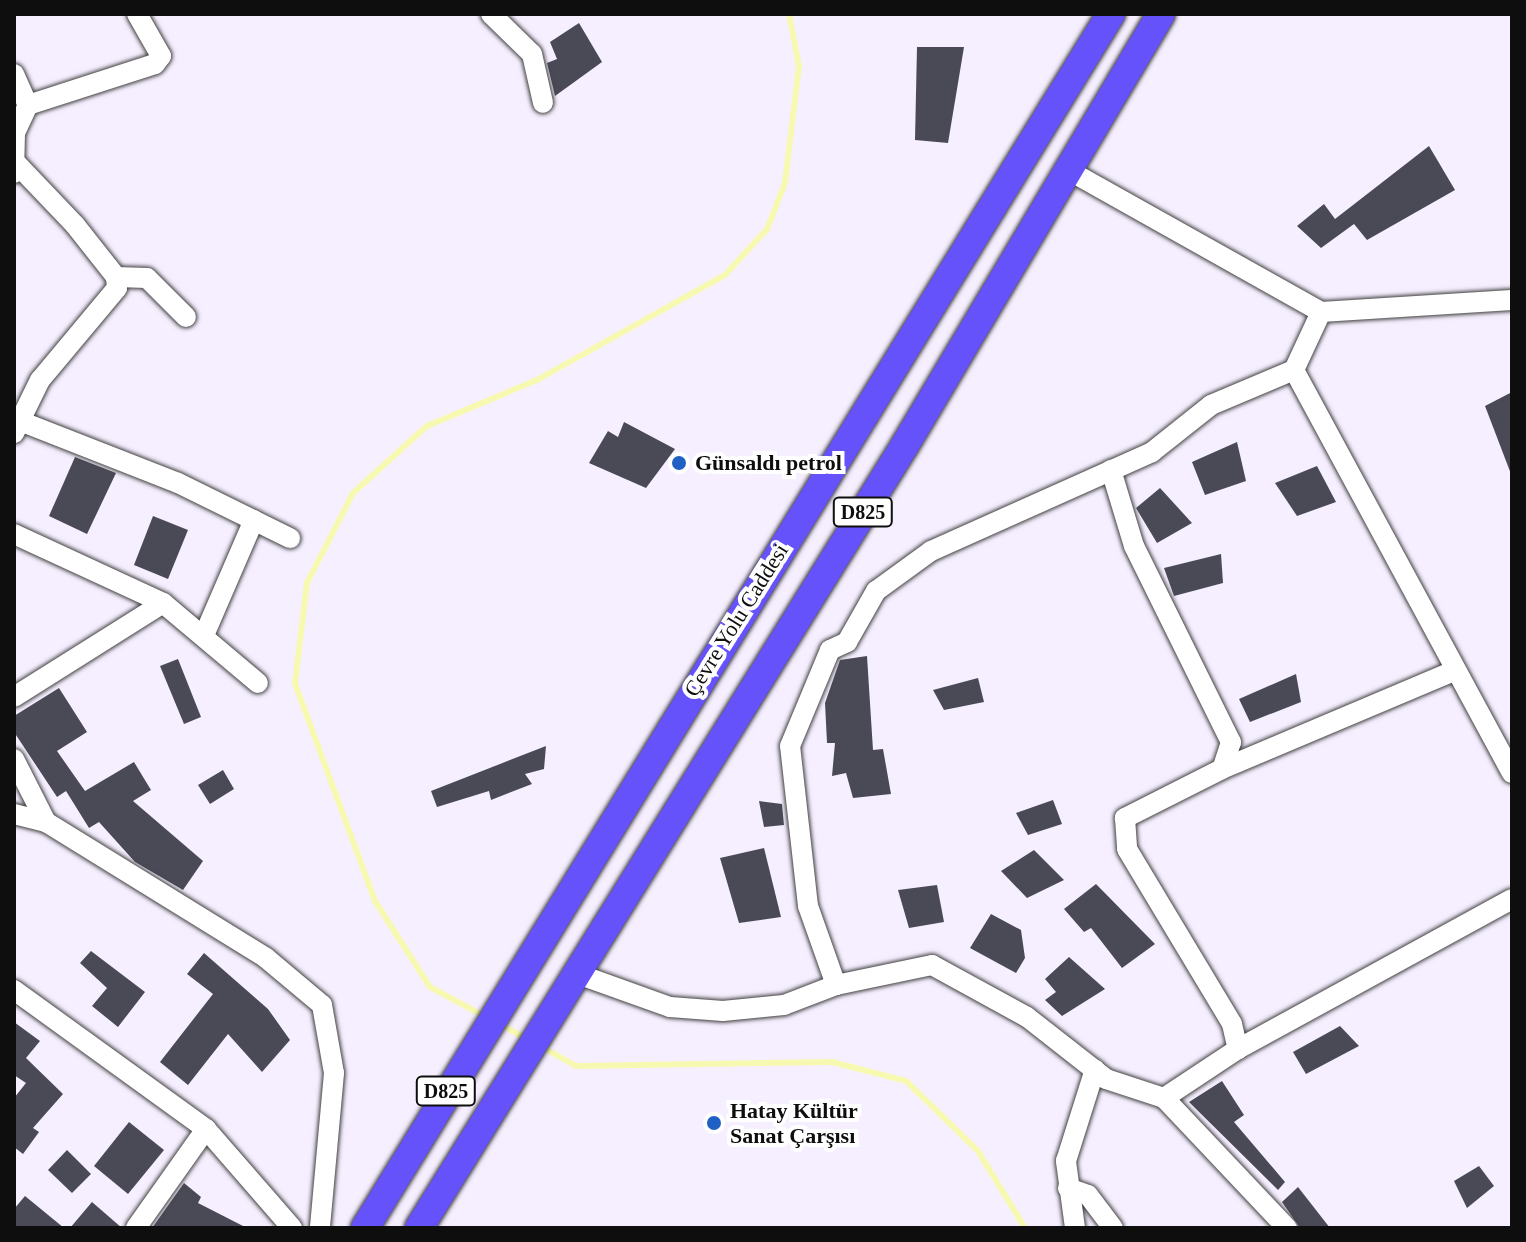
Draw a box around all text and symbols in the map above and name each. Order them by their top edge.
place label: Günsaldı petrol [695,450,842,476]
marker: Günsaldı petrol [670,454,688,472]
road number: D825 [831,496,895,528]
street label: Çevre Yolu Caddesi [678,538,794,702]
road number: D825 [414,1075,478,1107]
place label: Hatay Kültür Sanat Çarşısı [730,1097,858,1148]
marker: Hatay Kültür Sanat Çarşısı [705,1114,723,1132]

